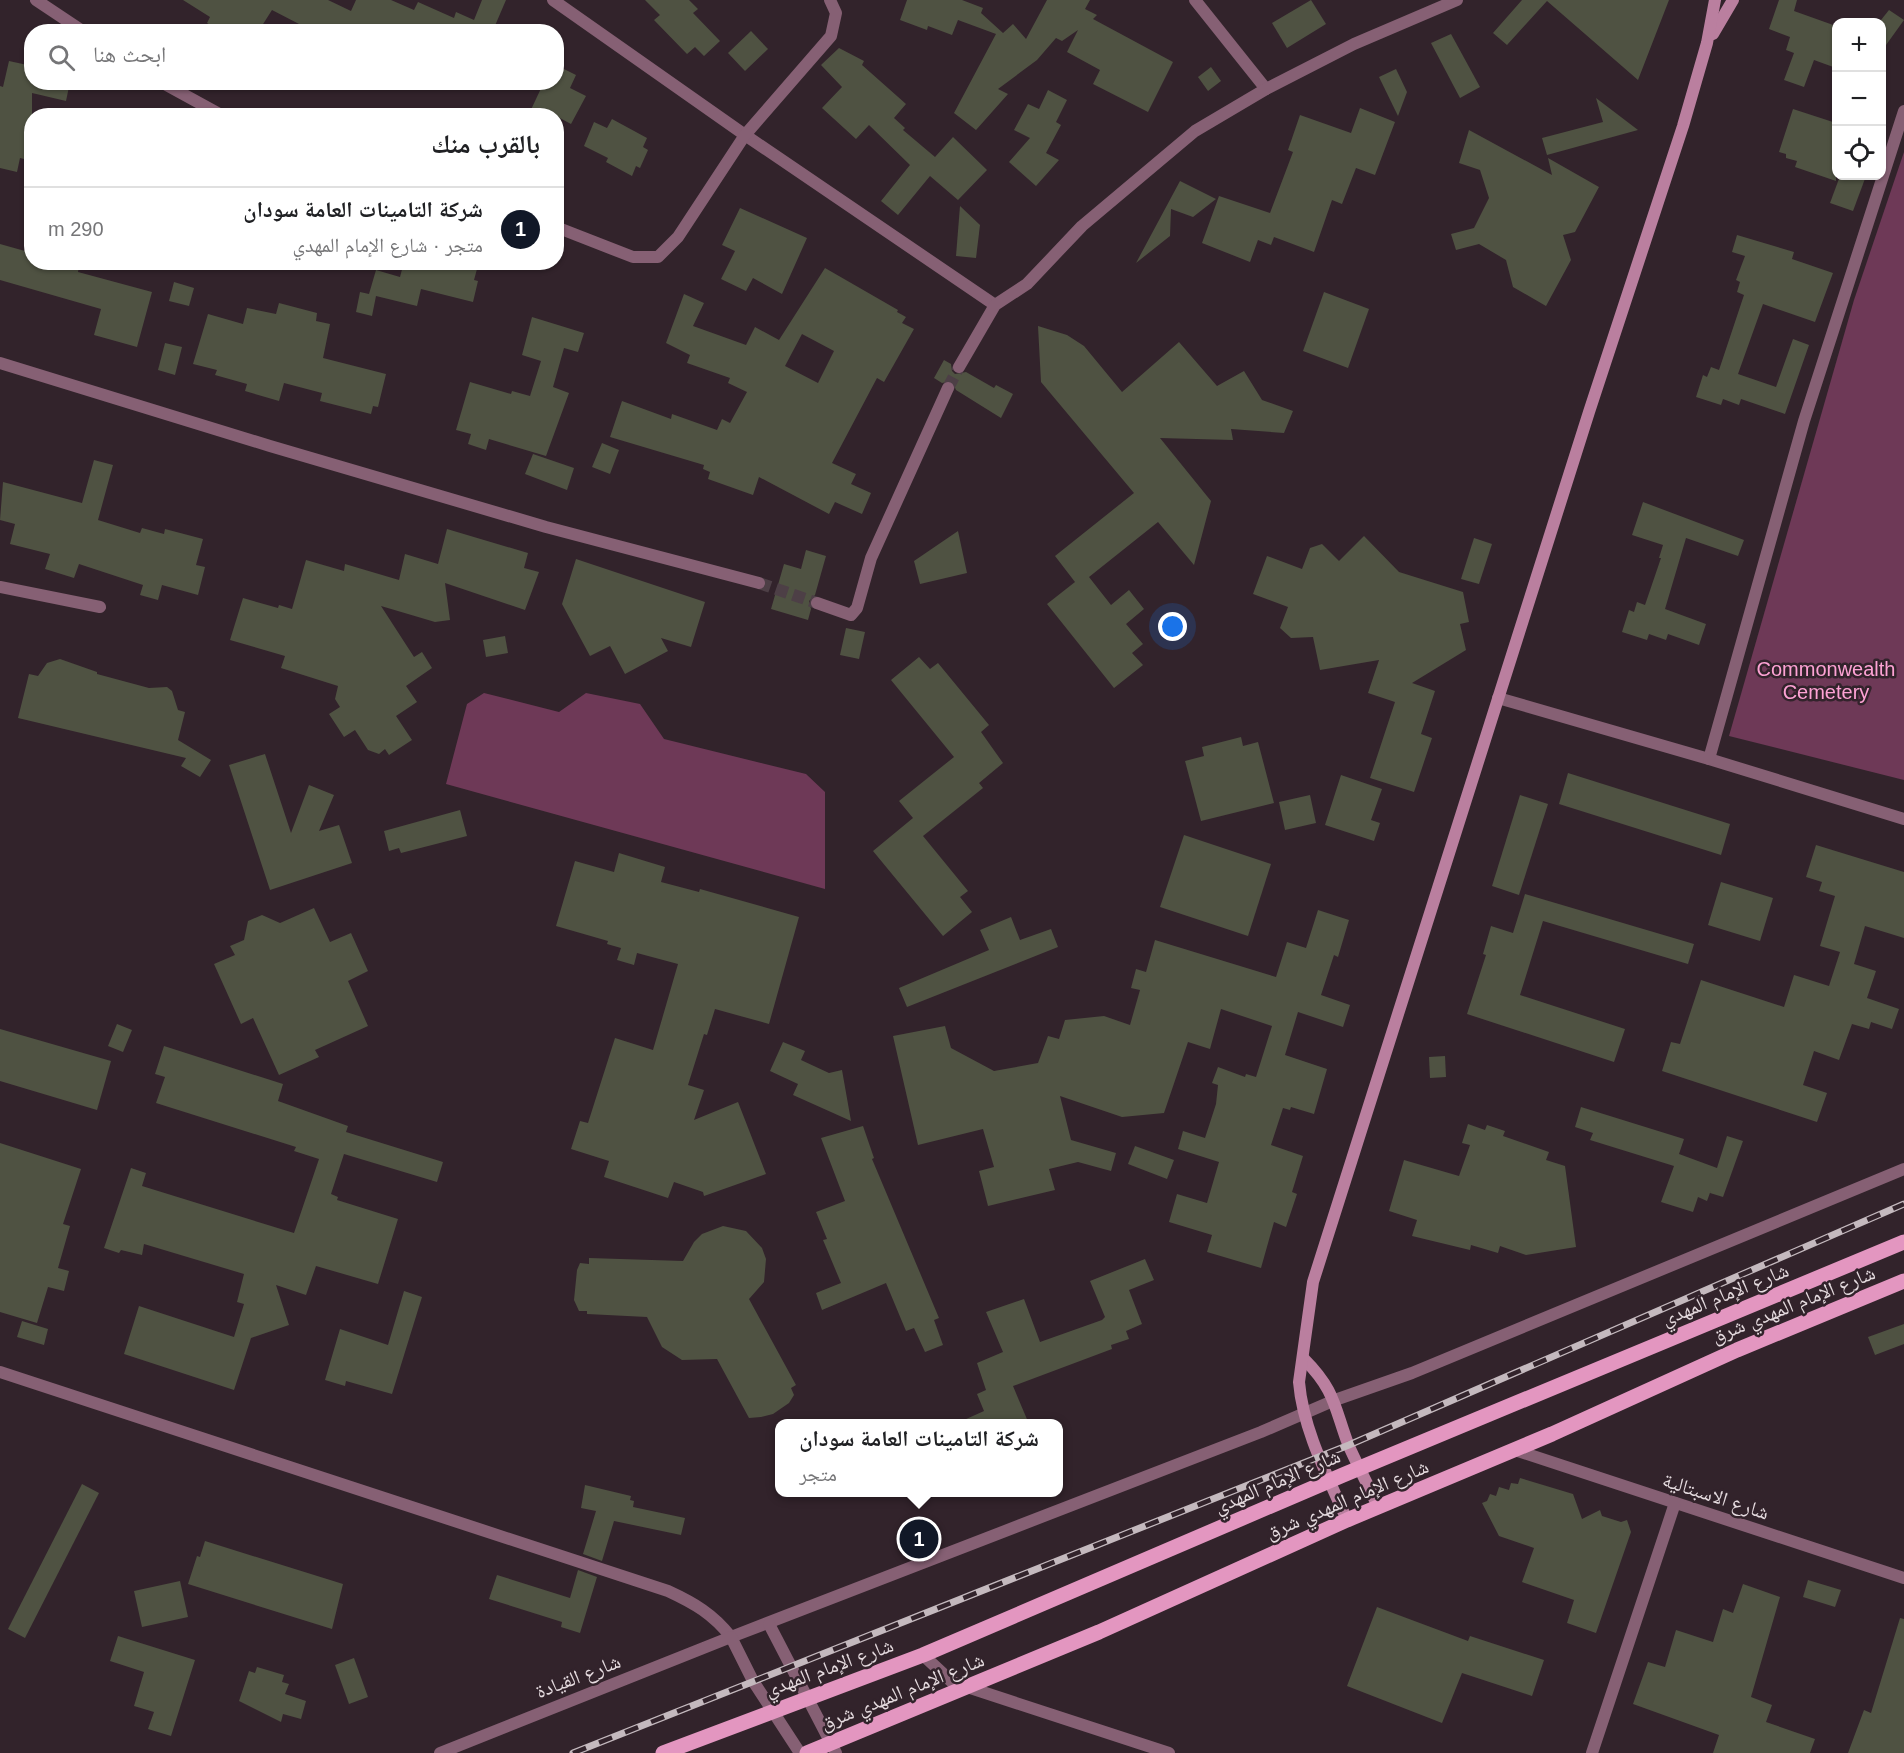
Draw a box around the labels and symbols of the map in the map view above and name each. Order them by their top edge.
your location [1158,612,1187,641]
park label: Commonwealth Cemetery [1757,658,1895,703]
street label: شارع الإمام المهدي [1658,1259,1794,1334]
street label: شارع الإمام المهدي شرق [1708,1261,1880,1352]
street label: شارع الإمام المهدي [1211,1445,1345,1522]
street label: شارع الإمام المهدي شرق [1262,1455,1434,1548]
street label: شارع الاسبتالية [1659,1468,1772,1525]
pin: 1 [900,1516,938,1562]
street label: شارع الإمام المهدي [762,1634,898,1705]
street label: شارع الإمام المهدي شرق [817,1648,989,1739]
street label: شارع القيادة [532,1650,624,1704]

